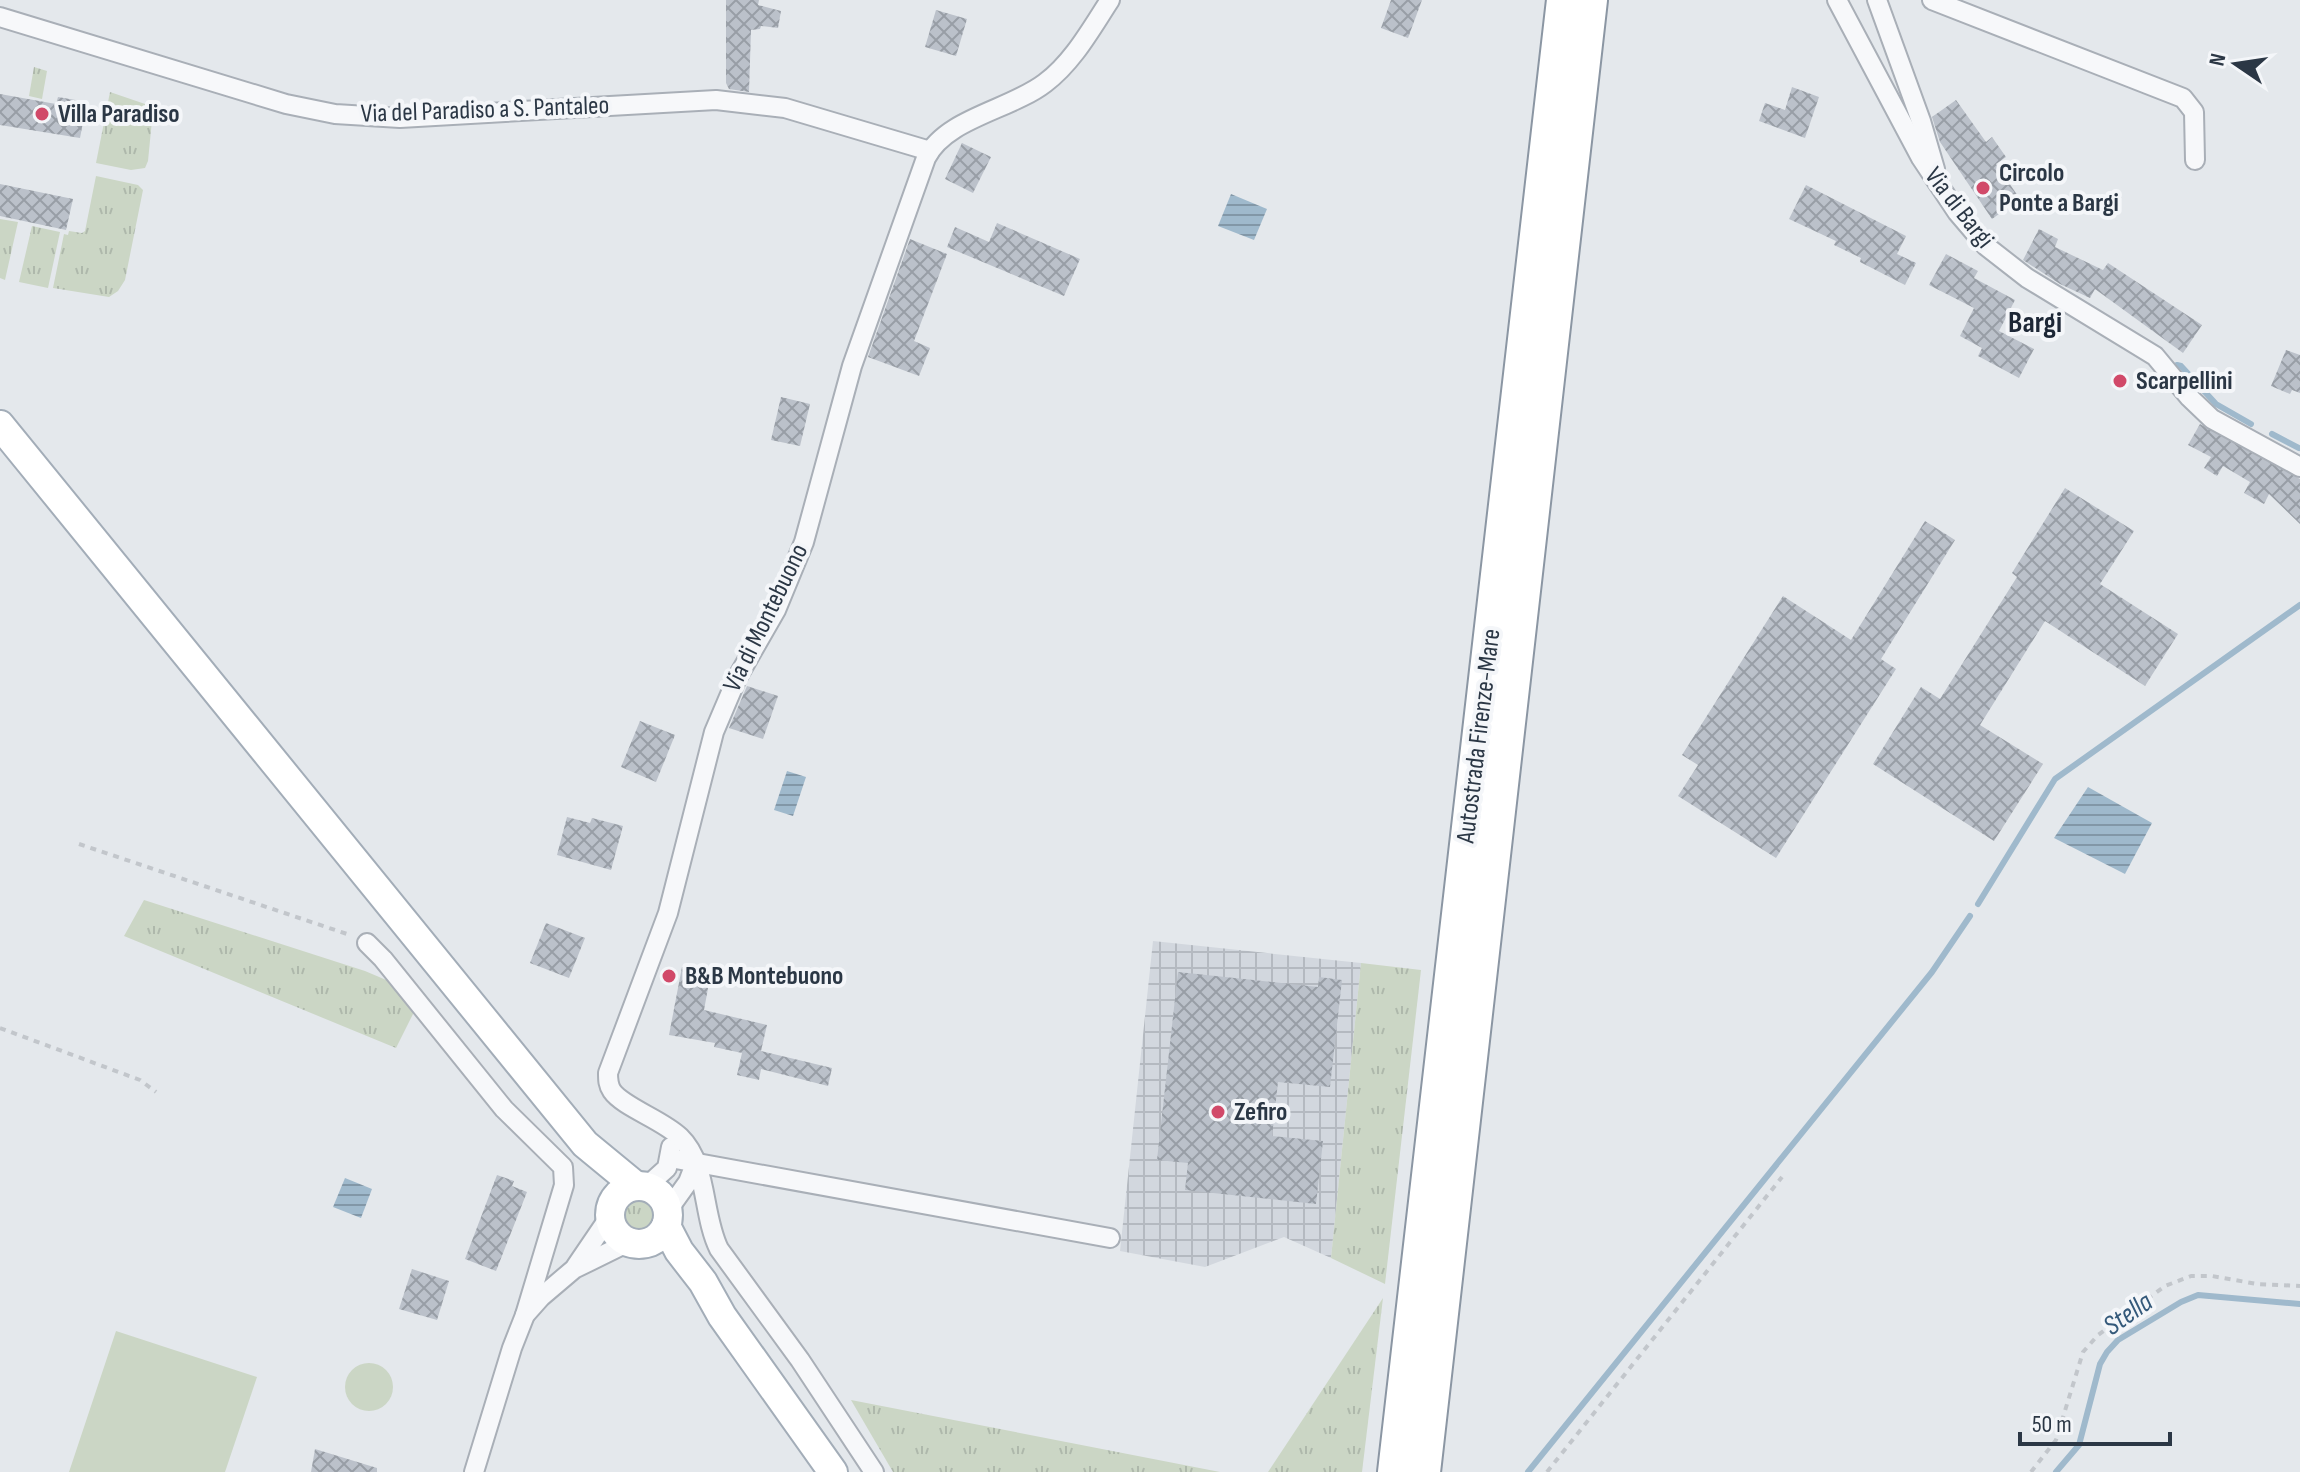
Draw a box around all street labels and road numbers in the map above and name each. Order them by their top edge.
street label: Via del Paradiso a S. Pantaleo [360,90,610,130]
street label: Via di Bargi [1918,161,2000,255]
street label: Via di Montebuono [717,539,815,697]
street label: Autostrada Firenze-Mare [1450,627,1508,846]

